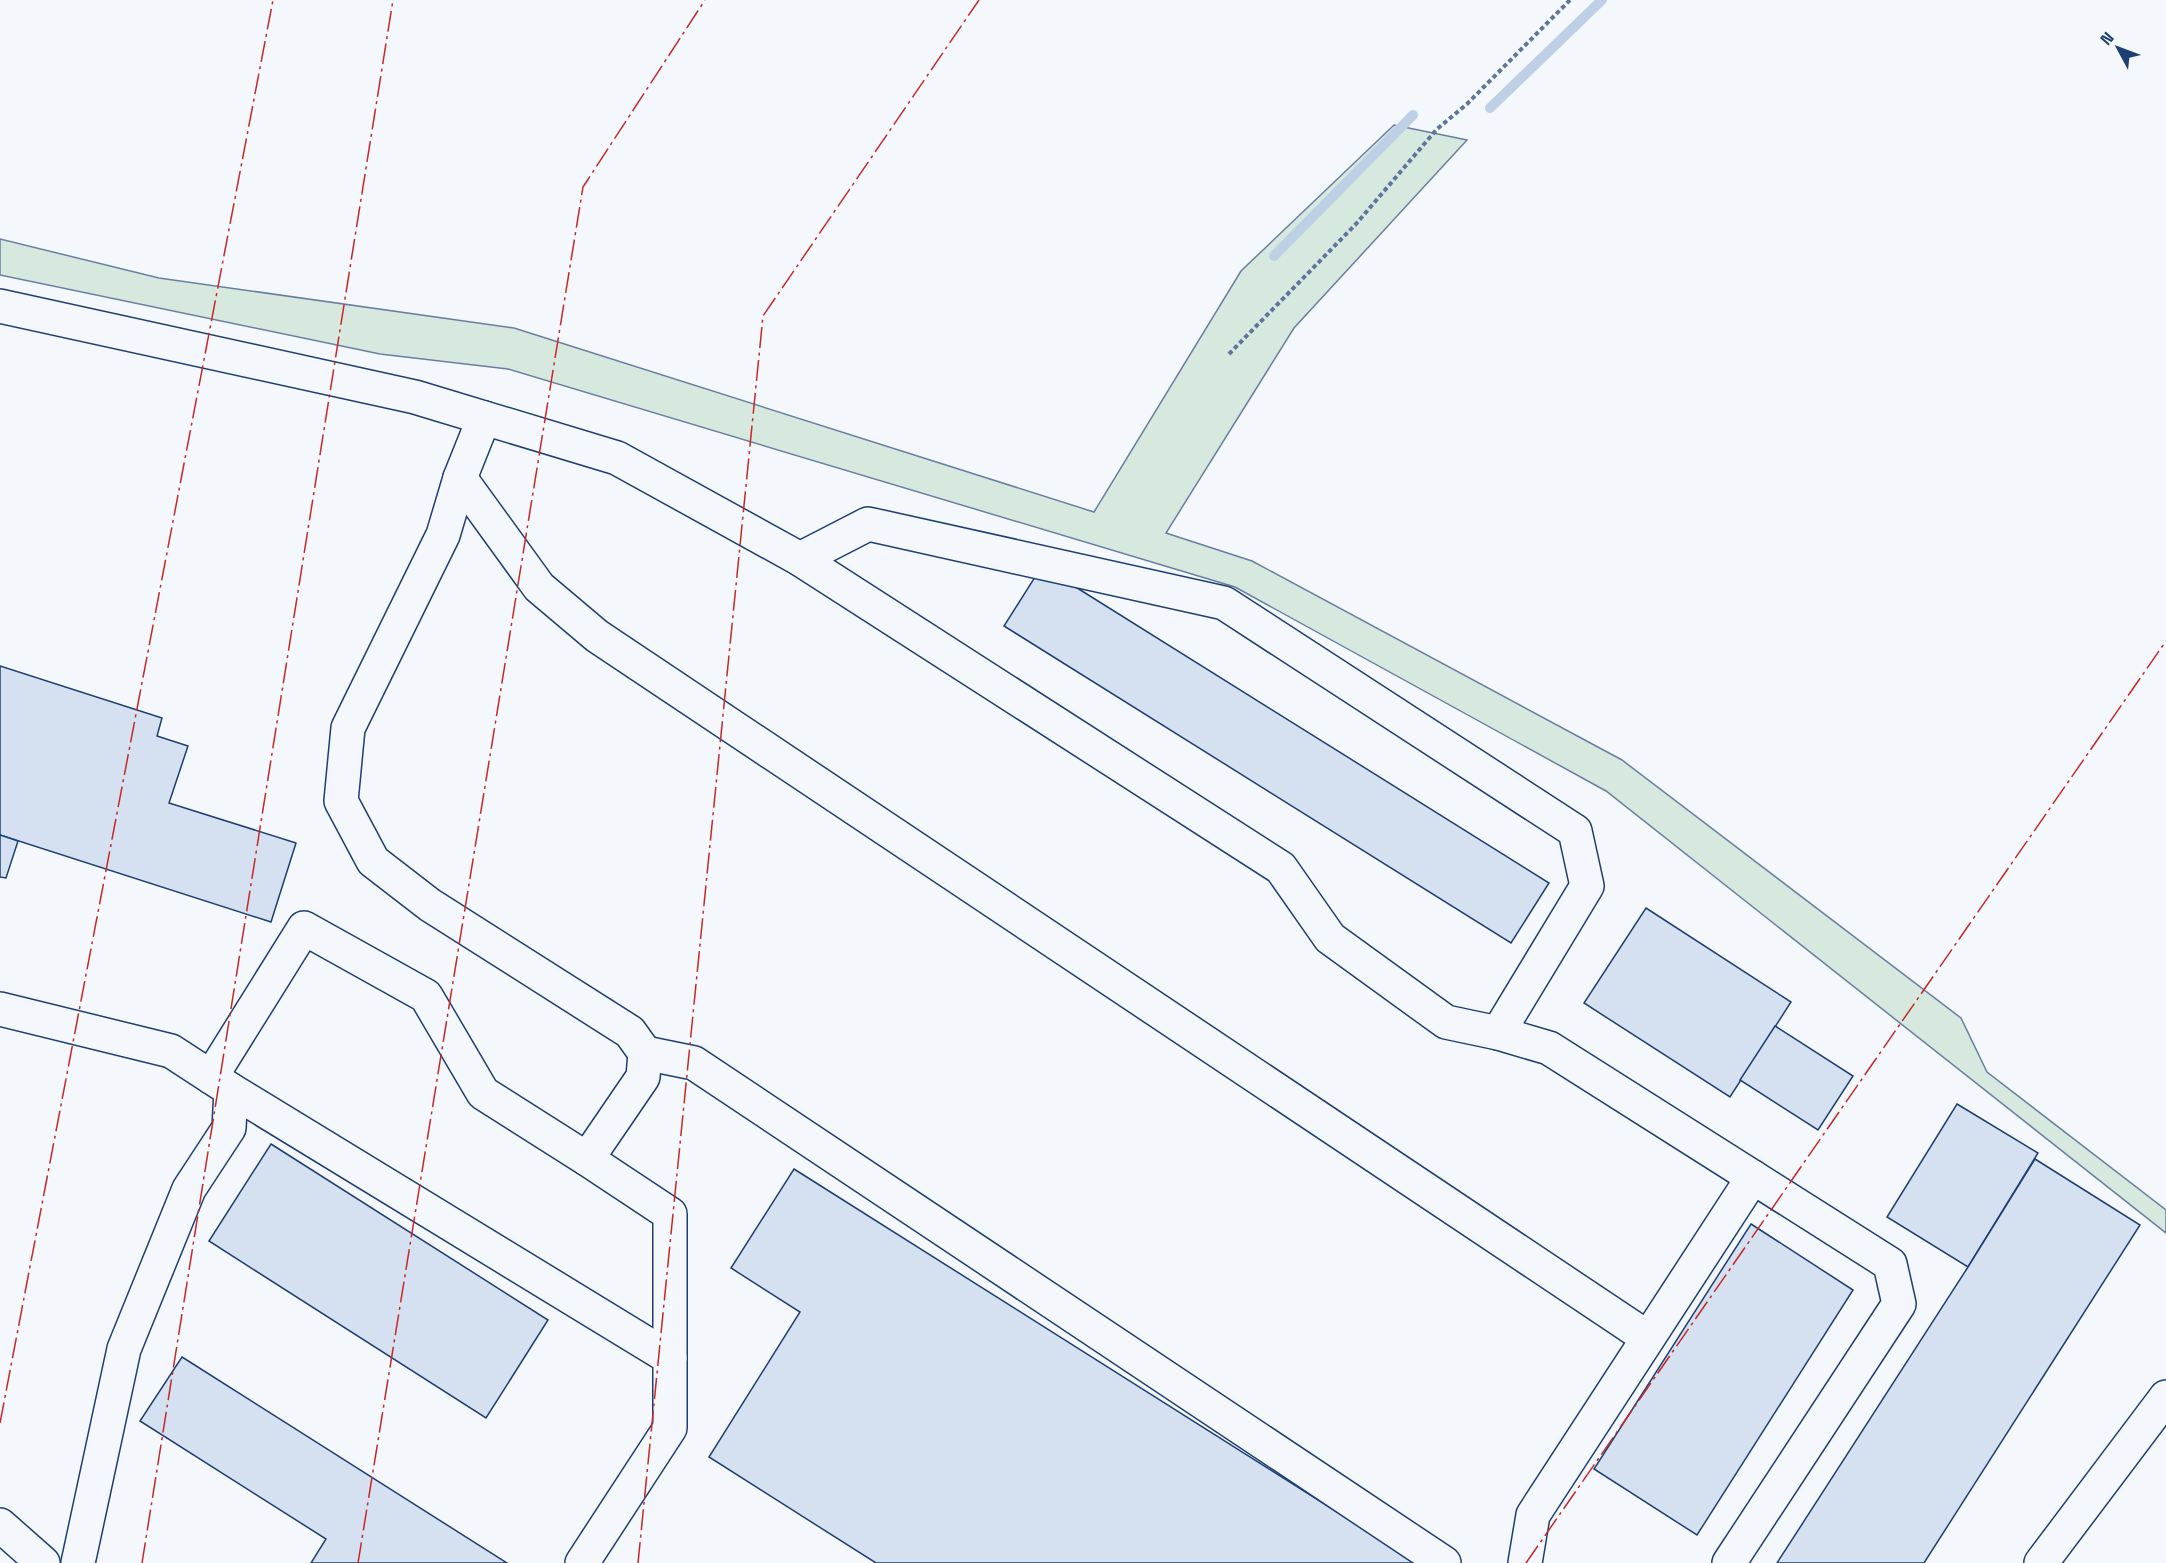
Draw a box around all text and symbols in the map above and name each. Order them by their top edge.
north arrow [2088,18,2148,78]
text: N [2096,28,2119,49]

